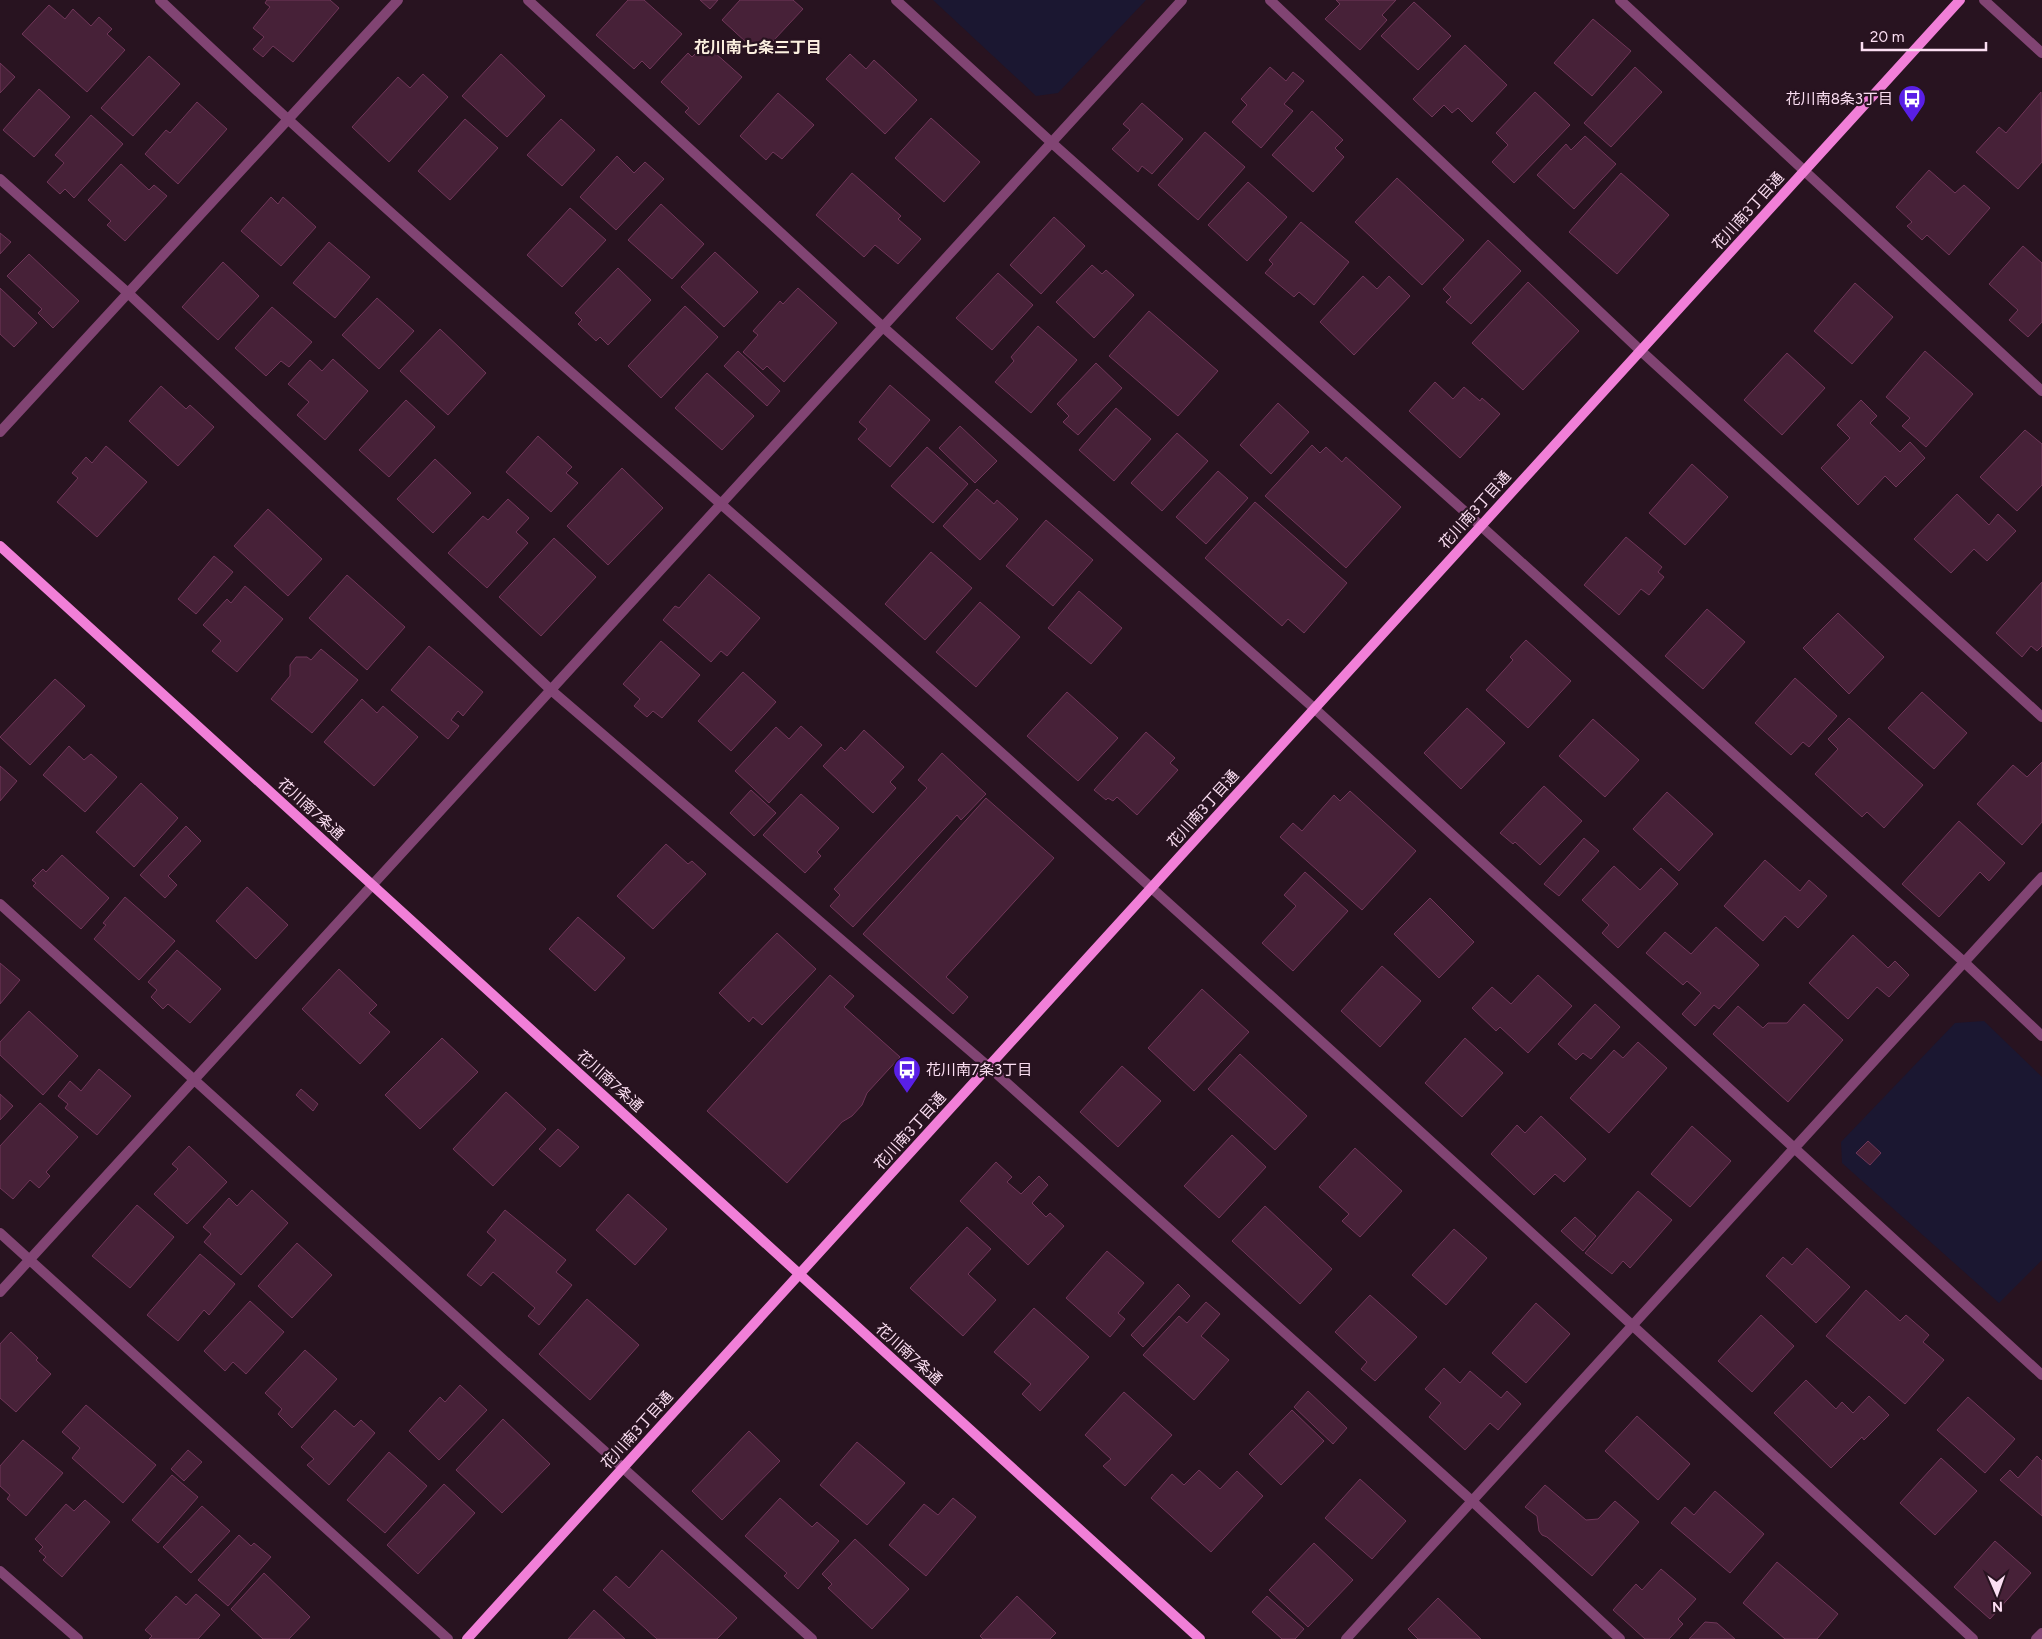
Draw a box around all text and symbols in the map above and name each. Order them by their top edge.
scale bar [1862,20,1986,52]
text: 20 m [1870,28,1904,46]
district label: 花川南七条三丁目 [694,38,822,57]
bus stop icon: 花川南8条3丁目 [1897,84,1927,123]
place label: 花川南8条3丁目 [1786,90,1893,108]
street label: 花川南3丁目通 [1708,168,1788,254]
street label: 花川南3丁目通 [1435,467,1515,553]
street label: 花川南3丁目通 [1163,766,1243,852]
street label: 花川南7条通 [274,775,348,843]
street label: 花川南7条通 [573,1047,647,1115]
bus stop icon: 花川南7条3丁目 [892,1055,922,1094]
place label: 花川南7条3丁目 [926,1061,1032,1079]
street label: 花川南3丁目通 [870,1088,950,1174]
street label: 花川南7条通 [872,1320,946,1388]
street label: 花川南3丁目通 [597,1387,677,1473]
north arrow [1972,1569,2022,1619]
text: N [1992,1598,2003,1615]

